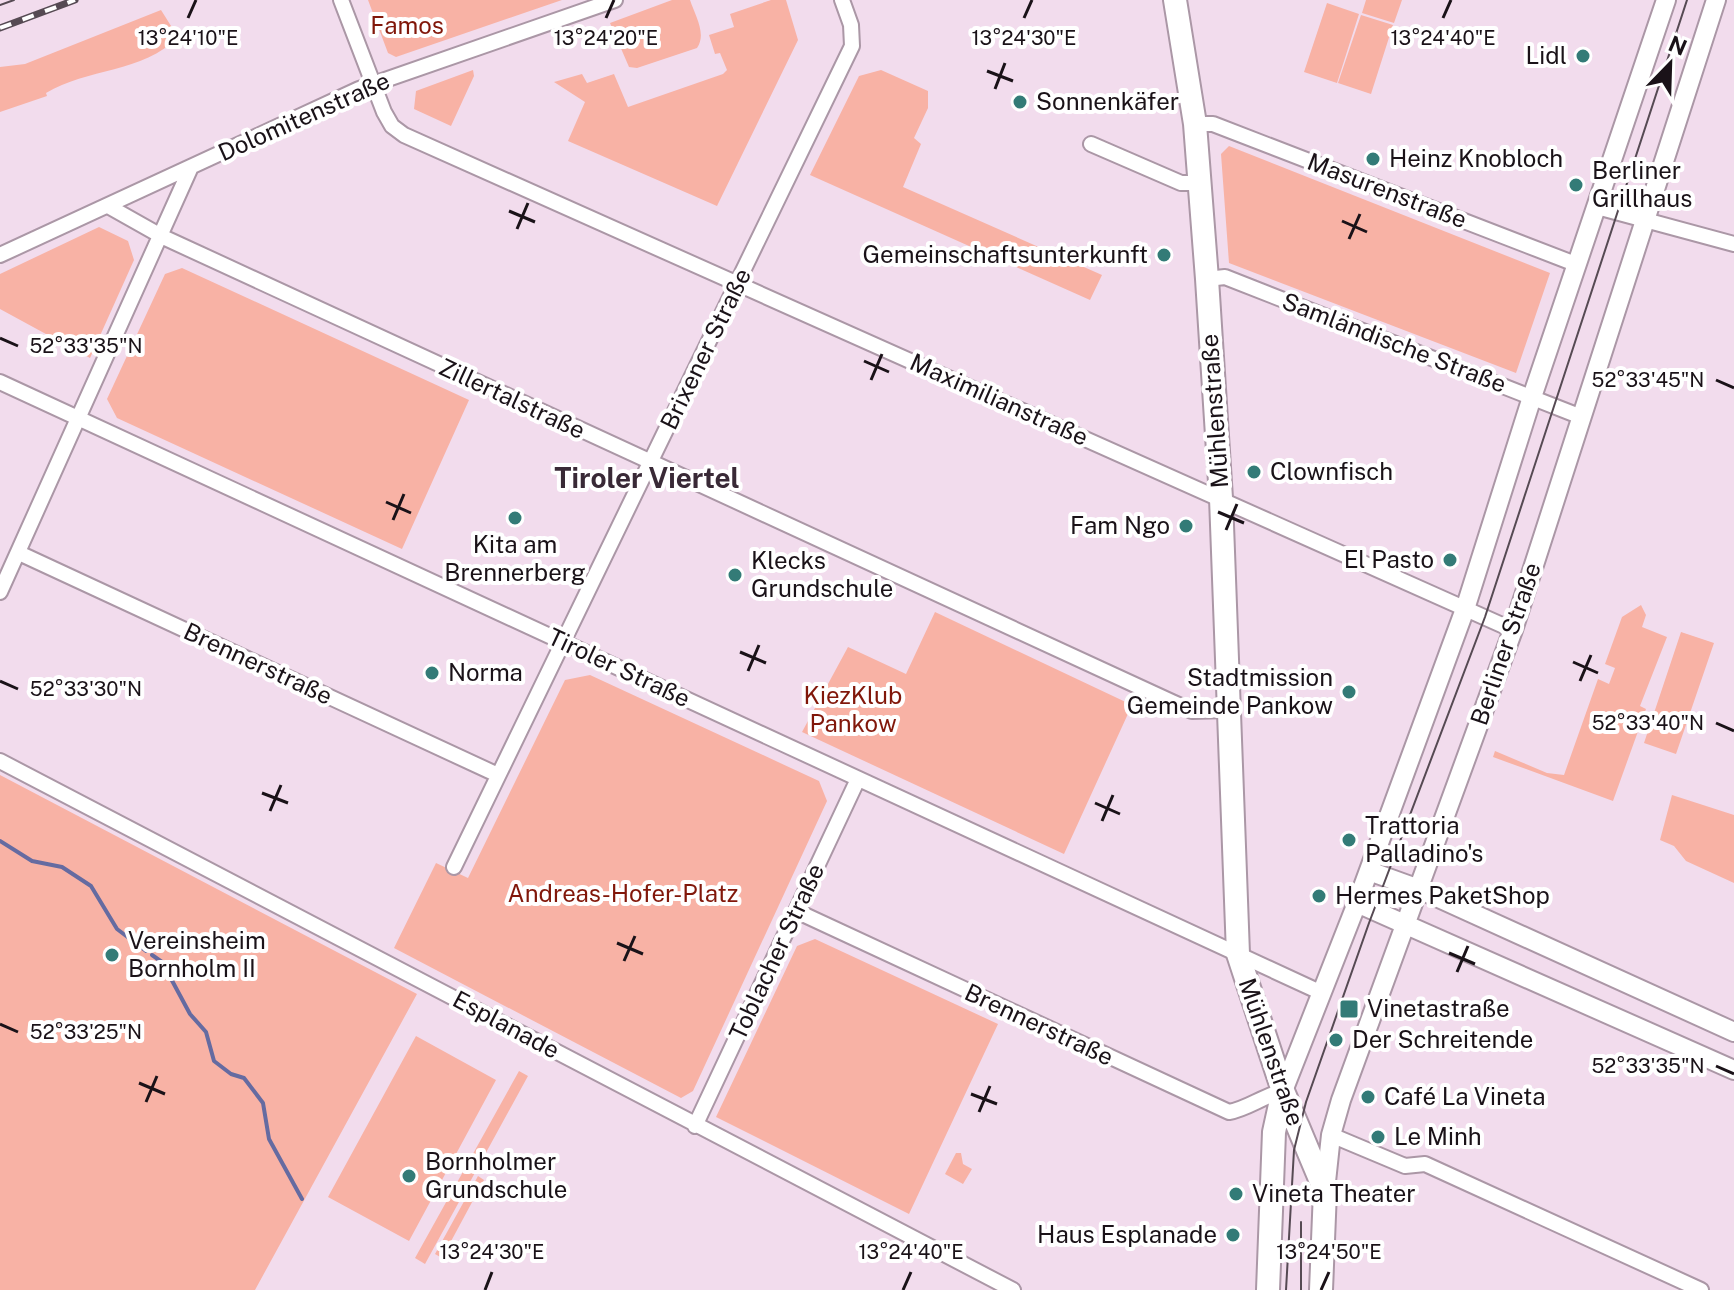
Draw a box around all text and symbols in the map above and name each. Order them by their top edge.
park label: Famos [370,11,444,39]
north arrow [1630,24,1710,104]
text: 13°24'10"E [138,26,238,50]
text: 13°24'20"E [554,26,658,50]
text: 13°24'30"E [971,26,1077,50]
text: 13°24'40"E [1390,26,1496,50]
text: N [1665,30,1691,61]
place label: Lidl [1525,41,1567,69]
marker: Lidl [1574,47,1592,65]
street label: Dolomitenstraße [214,66,394,166]
place label: Sonnenkäfer [1036,87,1179,115]
marker: Sonnenkäfer [1011,93,1029,111]
place label: Heinz Knobloch [1389,144,1563,172]
street label: Masurenstraße [1304,147,1471,233]
marker: Heinz Knobloch [1364,150,1382,168]
place label: Berliner Grillhaus [1592,156,1692,212]
marker: Berliner Grillhaus [1567,176,1585,194]
place label: Gemeinschaftsunterkunft [862,240,1148,268]
marker: Gemeinschaftsunterkunft [1155,246,1173,264]
street label: Brixener Straße [654,263,756,434]
street label: Samländische Straße [1278,286,1510,398]
street label: Mühlenstraße [1195,333,1233,489]
text: 52°33'35"N [29,334,143,358]
street label: Maximilianstraße [906,347,1093,451]
street label: Zillertalstraße [435,352,590,444]
text: 52°33'45"N [1592,368,1704,392]
place label: Clownfisch [1270,457,1393,485]
district label: Tiroler Viertel [554,461,740,494]
marker: Clownfisch [1245,463,1263,481]
marker: Kita am Brennerberg [506,509,524,527]
place label: Fam Ngo [1070,511,1170,539]
marker: Fam Ngo [1177,517,1195,535]
place label: Kita am Brennerberg [444,530,586,586]
place label: El Pasto [1344,545,1434,573]
place label: Klecks Grundschule [751,546,893,602]
marker: El Pasto [1441,551,1459,569]
street label: Berliner Straße [1464,559,1546,729]
marker: Klecks Grundschule [726,566,744,584]
street label: Brennerstraße [180,616,337,710]
street label: Tiroler Straße [544,622,695,712]
place label: Norma [448,658,523,686]
place label: Stadtmission Gemeinde Pankow [1127,663,1333,719]
marker: Norma [423,664,441,682]
text: 52°33'30"N [30,677,142,701]
park label: KiezKlub Pankow [804,681,902,737]
marker: Stadtmission Gemeinde Pankow [1340,683,1358,701]
text: 52°33'40"N [1592,711,1704,735]
place label: Trattoria Palladino's [1365,811,1483,867]
marker: Trattoria Palladino's [1340,831,1358,849]
street label: Toblacher Straße [723,859,829,1044]
park label: Andreas-Hofer-Platz [508,879,738,907]
place label: Hermes PaketShop [1335,881,1550,909]
marker: Hermes PaketShop [1310,887,1328,905]
place label: Vereinsheim Bornholm II [128,926,266,982]
marker: Vereinsheim Bornholm II [103,946,121,964]
street label: Mühlenstraße [1234,974,1310,1129]
street label: Brennerstraße [961,977,1118,1071]
street label: Esplanade [448,984,564,1064]
place label: Vinetastraße [1367,994,1510,1022]
marker: Vinetastraße [1338,998,1360,1020]
text: 52°33'25"N [30,1020,142,1044]
place label: Der Schreitende [1352,1025,1533,1053]
marker: Der Schreitende [1327,1031,1345,1049]
text: 52°33'35"N [1591,1054,1705,1078]
place label: Café La Vineta [1384,1082,1546,1110]
marker: Café La Vineta [1359,1088,1377,1106]
place label: Le Minh [1394,1122,1482,1150]
marker: Le Minh [1369,1128,1387,1146]
place label: Bornholmer Grundschule [425,1147,567,1203]
marker: Bornholmer Grundschule [400,1167,418,1185]
place label: Vineta Theater [1252,1179,1416,1207]
marker: Vineta Theater [1227,1185,1245,1203]
place label: Haus Esplanade [1037,1220,1217,1248]
marker: Haus Esplanade [1224,1226,1242,1244]
text: 13°24'30"E [439,1240,545,1264]
text: 13°24'40"E [858,1240,964,1264]
text: 13°24'50"E [1276,1240,1382,1264]

